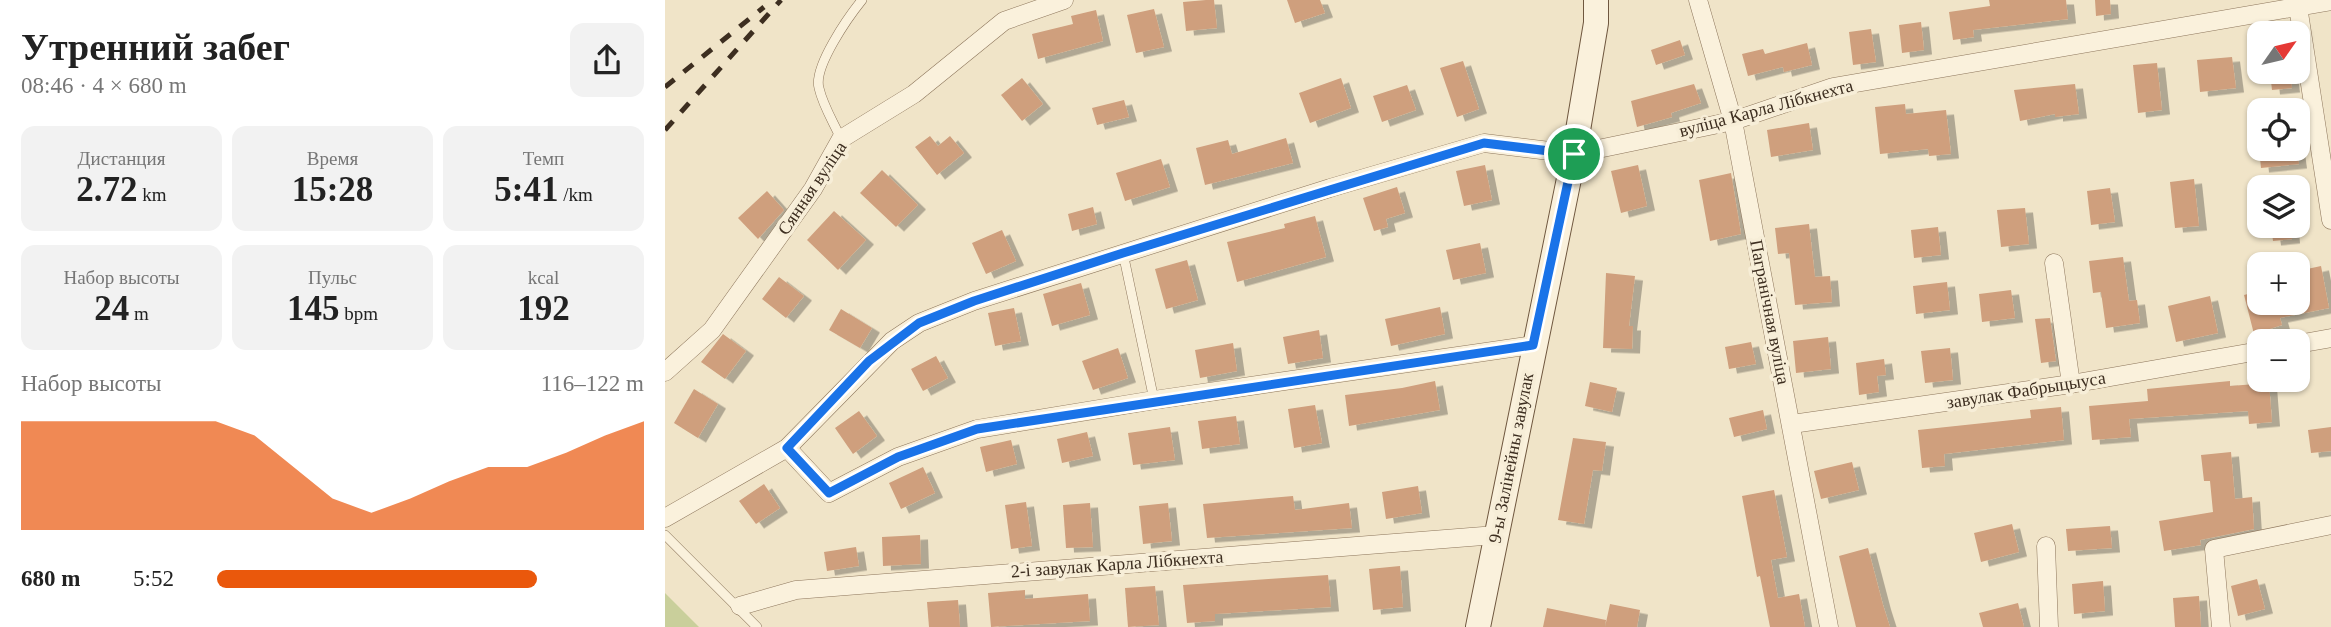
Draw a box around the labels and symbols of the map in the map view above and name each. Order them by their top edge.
north arrow [2247,21,2310,84]
street label: вуліца Карла Лібкнехта [1677,75,1855,141]
pin [1544,124,1604,184]
street label: Сянная вуліца [774,138,850,238]
street label: Пагранічная вуліца [1746,238,1794,386]
street label: завулак Фабрыцыуса [1945,368,2107,412]
street label: 9-ы Залінейны завулак [1485,371,1537,545]
street label: 2-і завулак Карла Лібкнехта [1010,547,1224,581]

